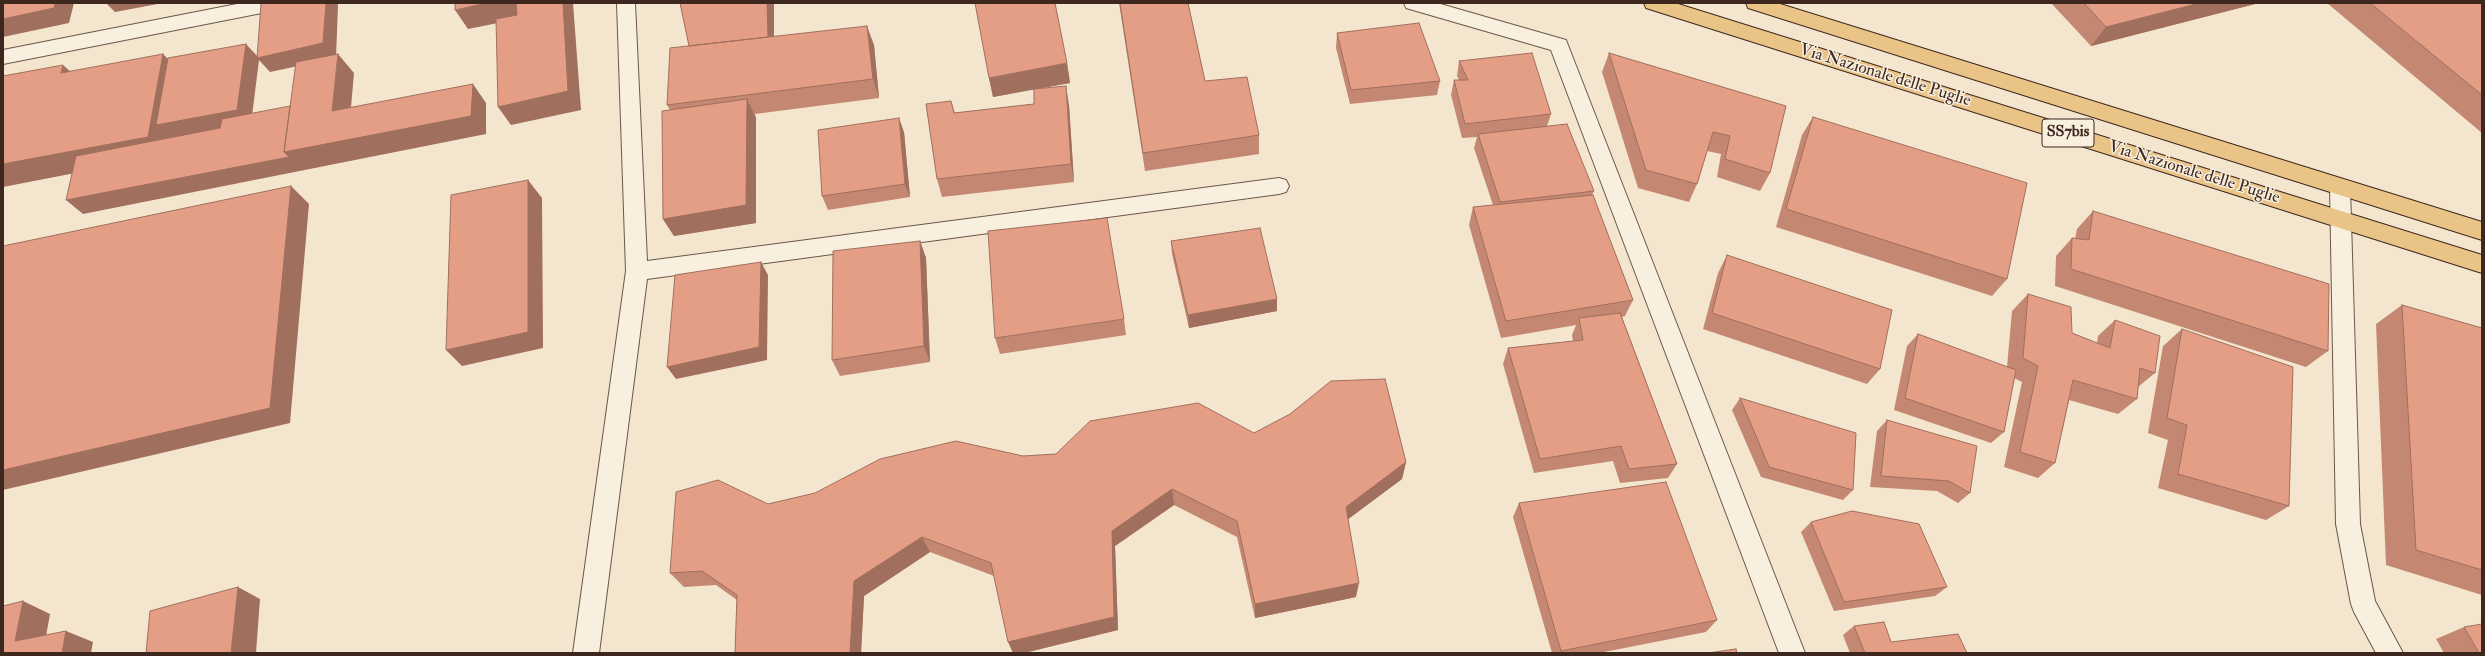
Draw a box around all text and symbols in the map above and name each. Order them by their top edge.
street label: Via Nazionale delle Puglie [1797,40,1973,112]
road number: SS7bis [2042,119,2094,147]
street label: Via Nazionale delle Puglie [2106,137,2282,209]

